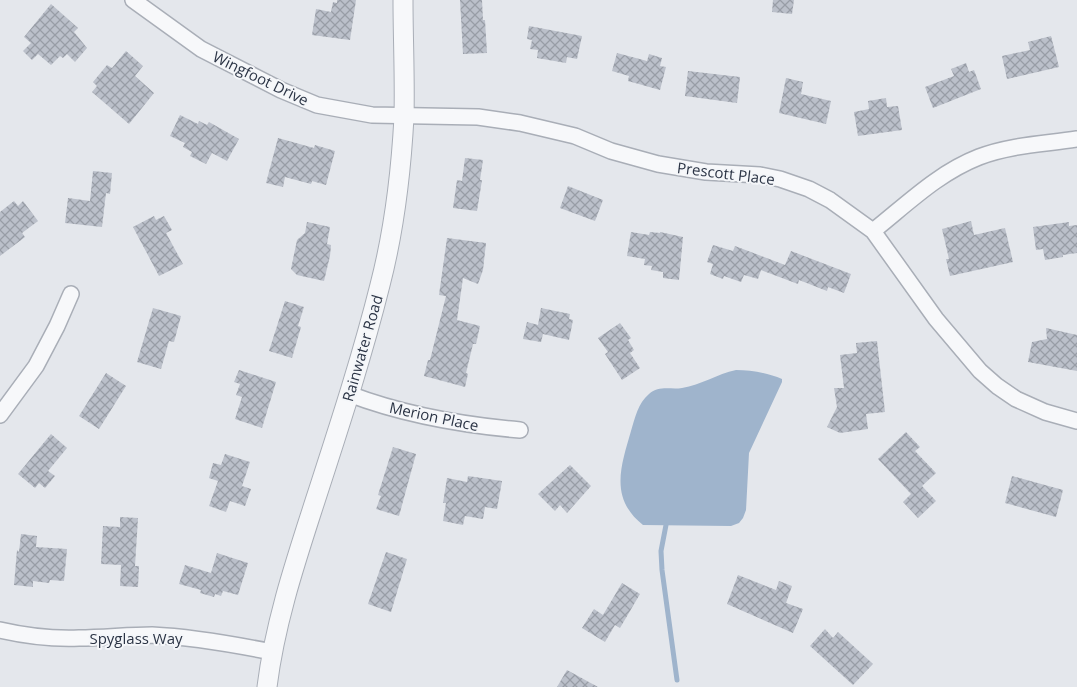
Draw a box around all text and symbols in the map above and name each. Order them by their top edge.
street label: Wingfoot Drive [210,46,312,110]
street label: Prescott Place [676,157,776,189]
street label: Rainwater Road [337,292,387,404]
street label: Merion Place [388,397,480,435]
street label: Spyglass Way [89,628,183,648]

